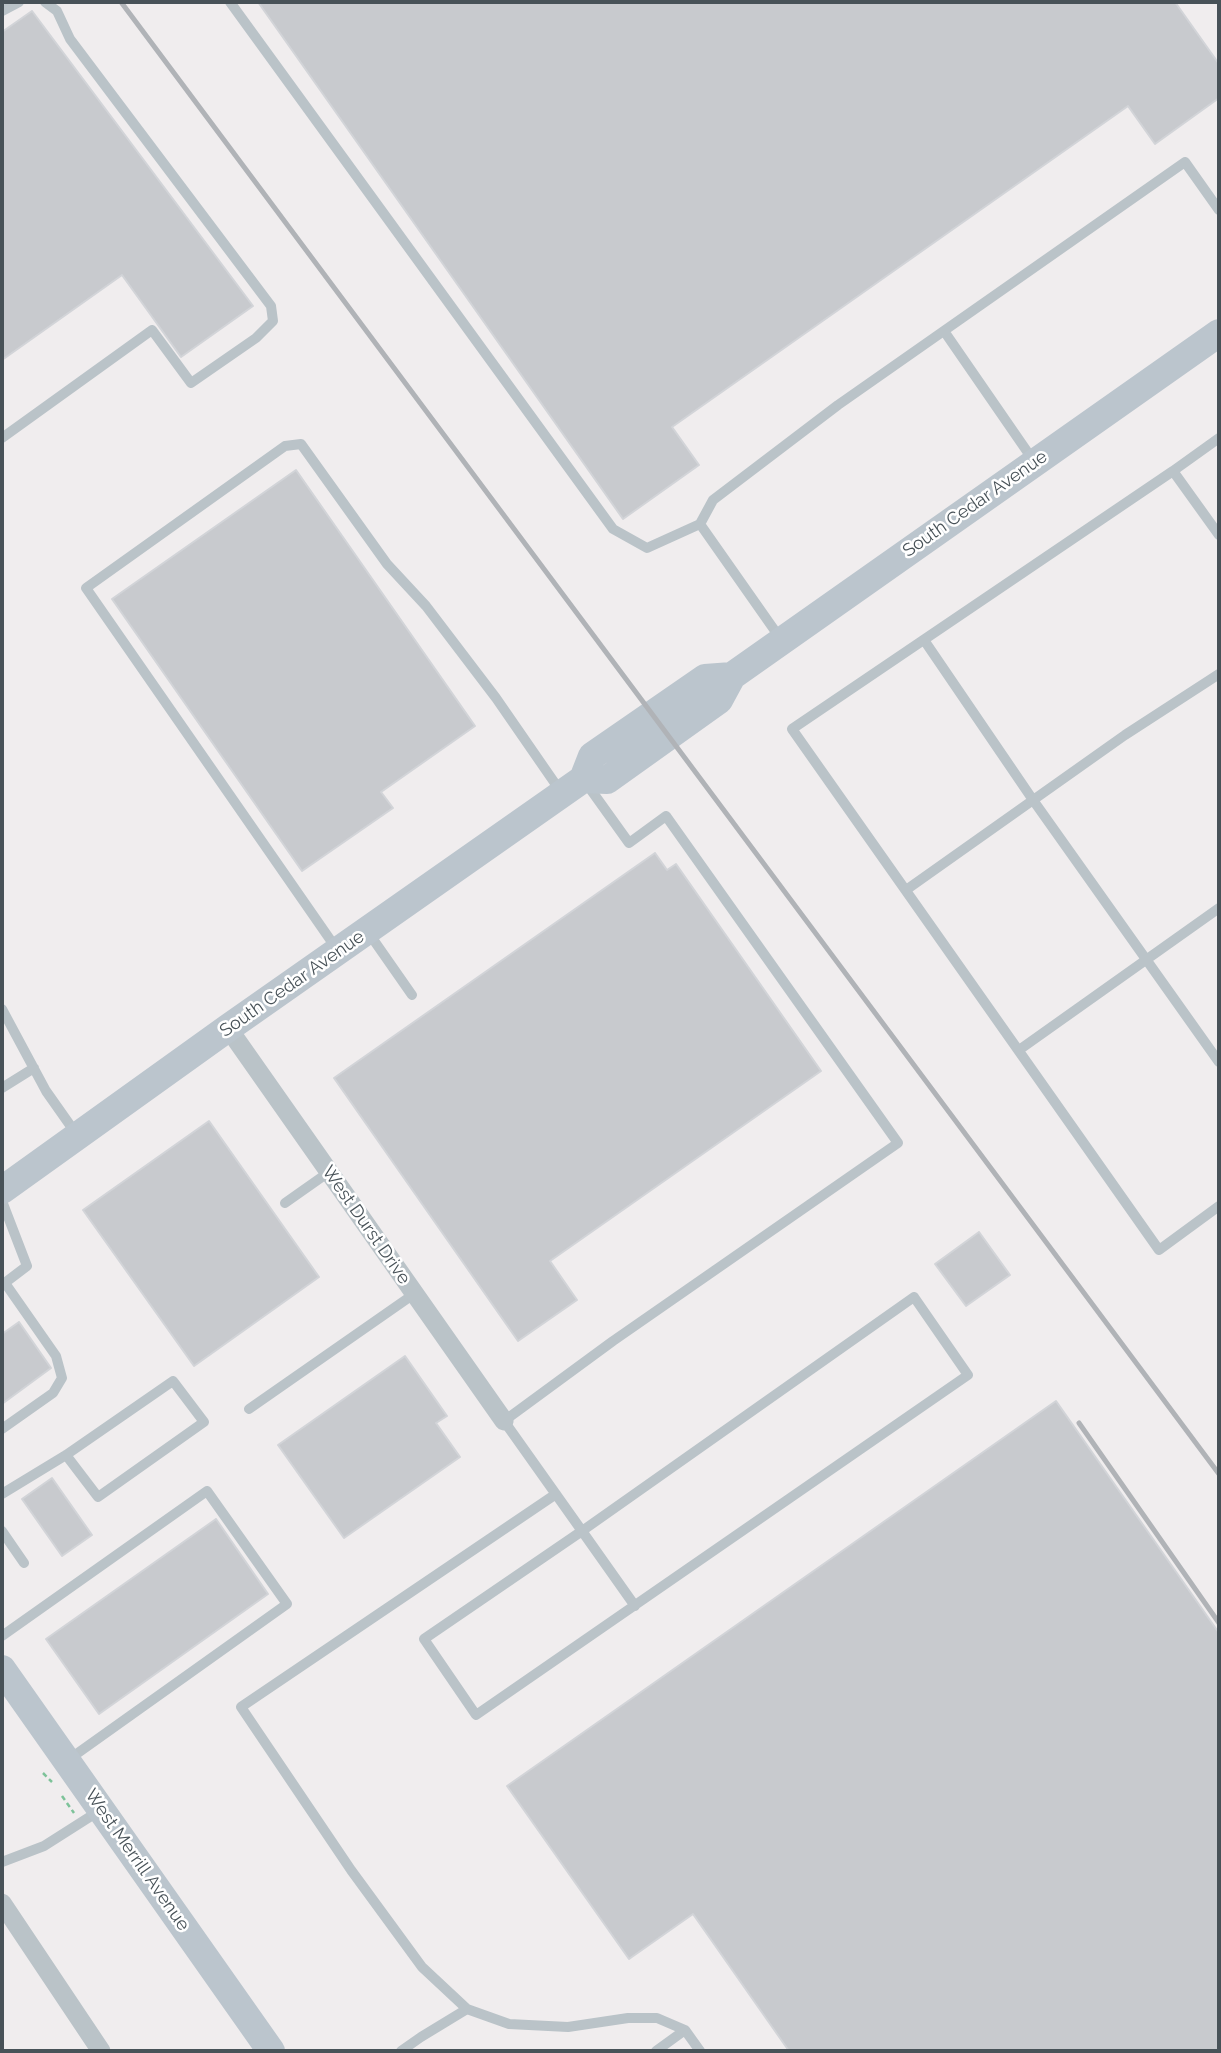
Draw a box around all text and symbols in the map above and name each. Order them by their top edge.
street label: South Cedar Avenue [899,446,1051,562]
street label: South Cedar Avenue [216,926,368,1042]
street label: West Durst Drive [317,1162,415,1288]
street label: West Merrill Avenue [80,1785,194,1935]

